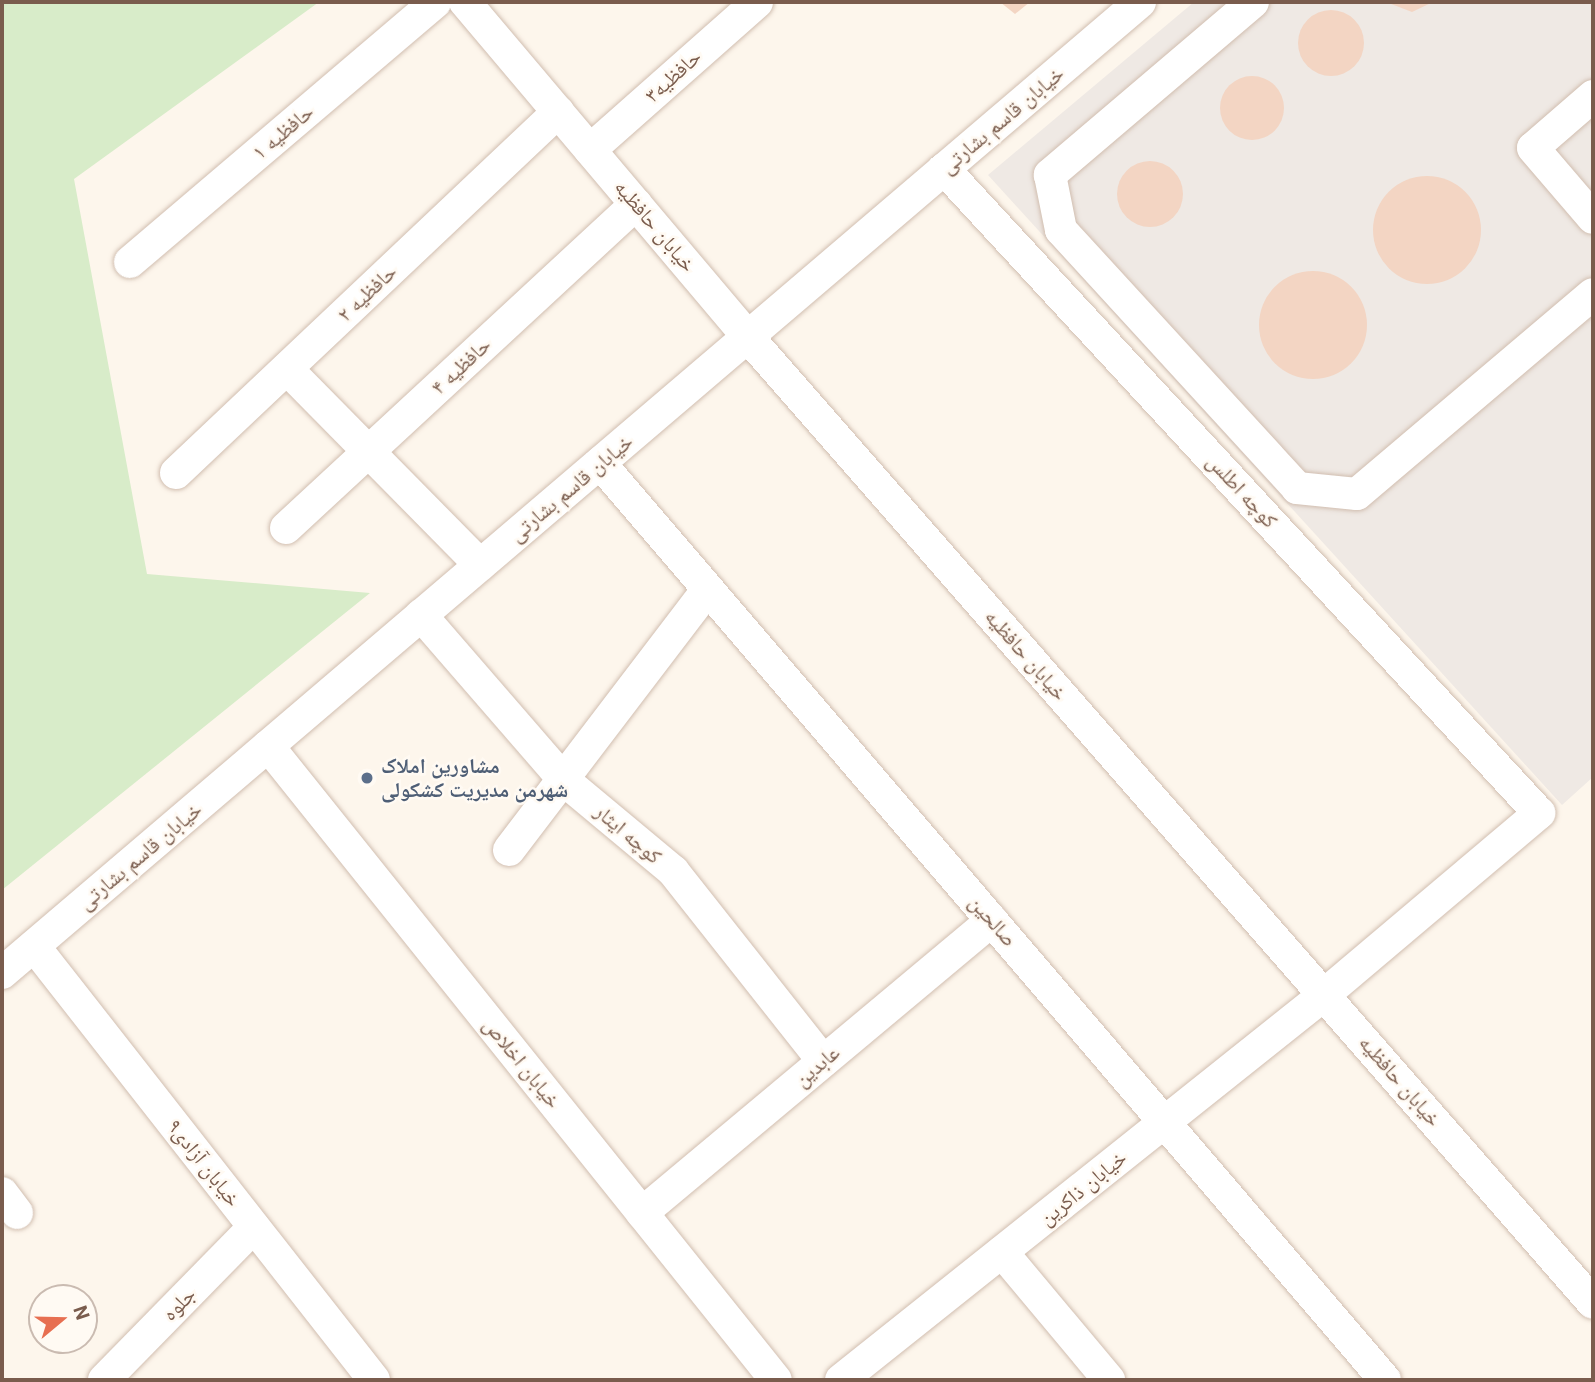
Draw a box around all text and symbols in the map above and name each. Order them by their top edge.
street label: حافظیه۳ [640,44,706,108]
street label: خیابان قاسم بشارتی [935,61,1069,179]
street label: حافظیه ۱ [247,99,319,165]
street label: خیابان حافظیه [609,175,701,277]
street label: حافظیه ۲ [332,259,402,327]
street label: حافظیه ۴ [426,332,496,400]
street label: خیابان قاسم بشارتی [504,429,638,547]
street label: کوچه اطلس [1201,449,1283,533]
street label: خیابان حافظیه [980,604,1072,706]
place label: مشاورین املاک شهرمن مدیریت کشکولی [381,753,568,803]
marker: مشاورین املاک شهرمن مدیریت کشکولی [359,770,375,786]
street label: خیابان قاسم بشارتی [73,797,207,915]
street label: کوچه ایثار [589,799,667,869]
street label: صالحین [964,890,1022,952]
street label: خیابان اخلاص [478,1013,566,1113]
street label: خیابان حافظیه [1354,1030,1446,1132]
street label: عابدین [789,1040,845,1092]
street label: خیابان آزادی۹ [162,1114,246,1212]
street label: خیابان ذاکرین [1034,1145,1132,1231]
street label: جلوه [157,1282,201,1326]
north arrow [28,1284,98,1354]
text: N [68,1303,94,1323]

